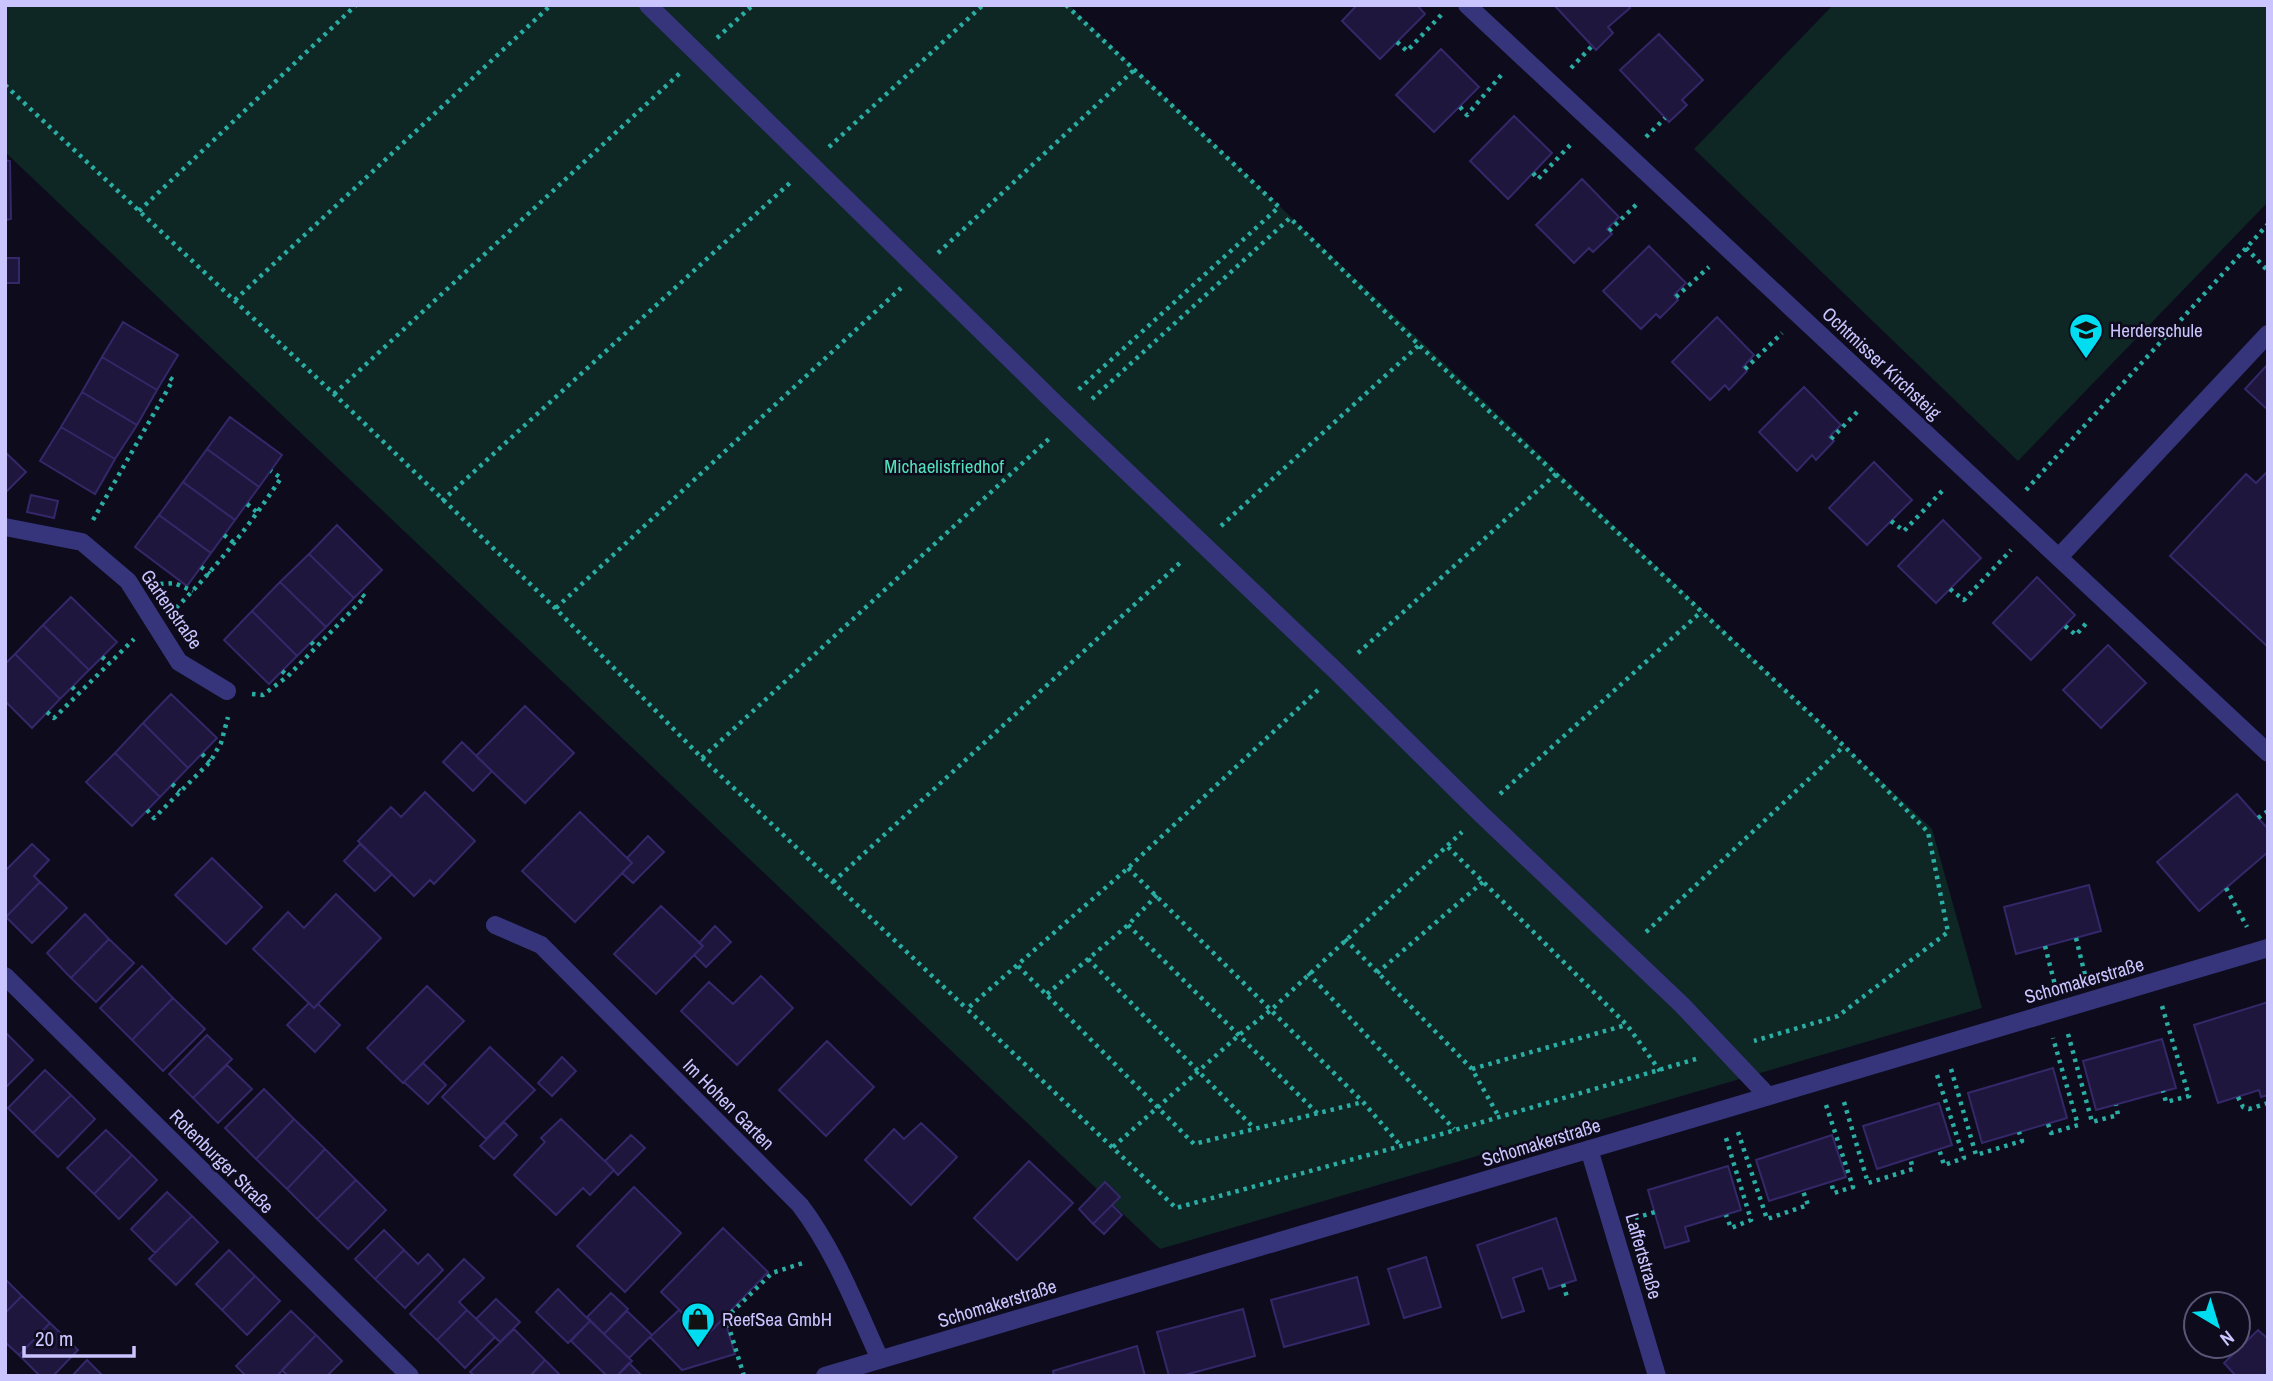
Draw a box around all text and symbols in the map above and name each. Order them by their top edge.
street label: Ochtmisser Kirchsteig [1817,301,1947,425]
school or university icon: Herderschule [2067,311,2105,360]
place label: Herderschule [2110,317,2203,343]
park label: Michaelisfriedhof [884,453,1004,479]
street label: Gartenstraße [135,564,209,654]
street label: Schomakerstraße [2021,951,2147,1009]
street label: Im Hohen Garten [678,1053,780,1155]
street label: Rotenburger Straße [164,1103,280,1219]
street label: Schomakerstraße [1478,1112,1604,1172]
street label: Laffertstraße [1619,1210,1669,1302]
street label: Schomakerstraße [934,1273,1060,1333]
north arrow [2182,1290,2252,1360]
shop icon: ReefSea GmbH [679,1300,717,1349]
place label: ReefSea GmbH [722,1306,832,1332]
scale bar [24,1314,135,1358]
text: 20 m [35,1324,73,1353]
text: N [2215,1325,2240,1352]

